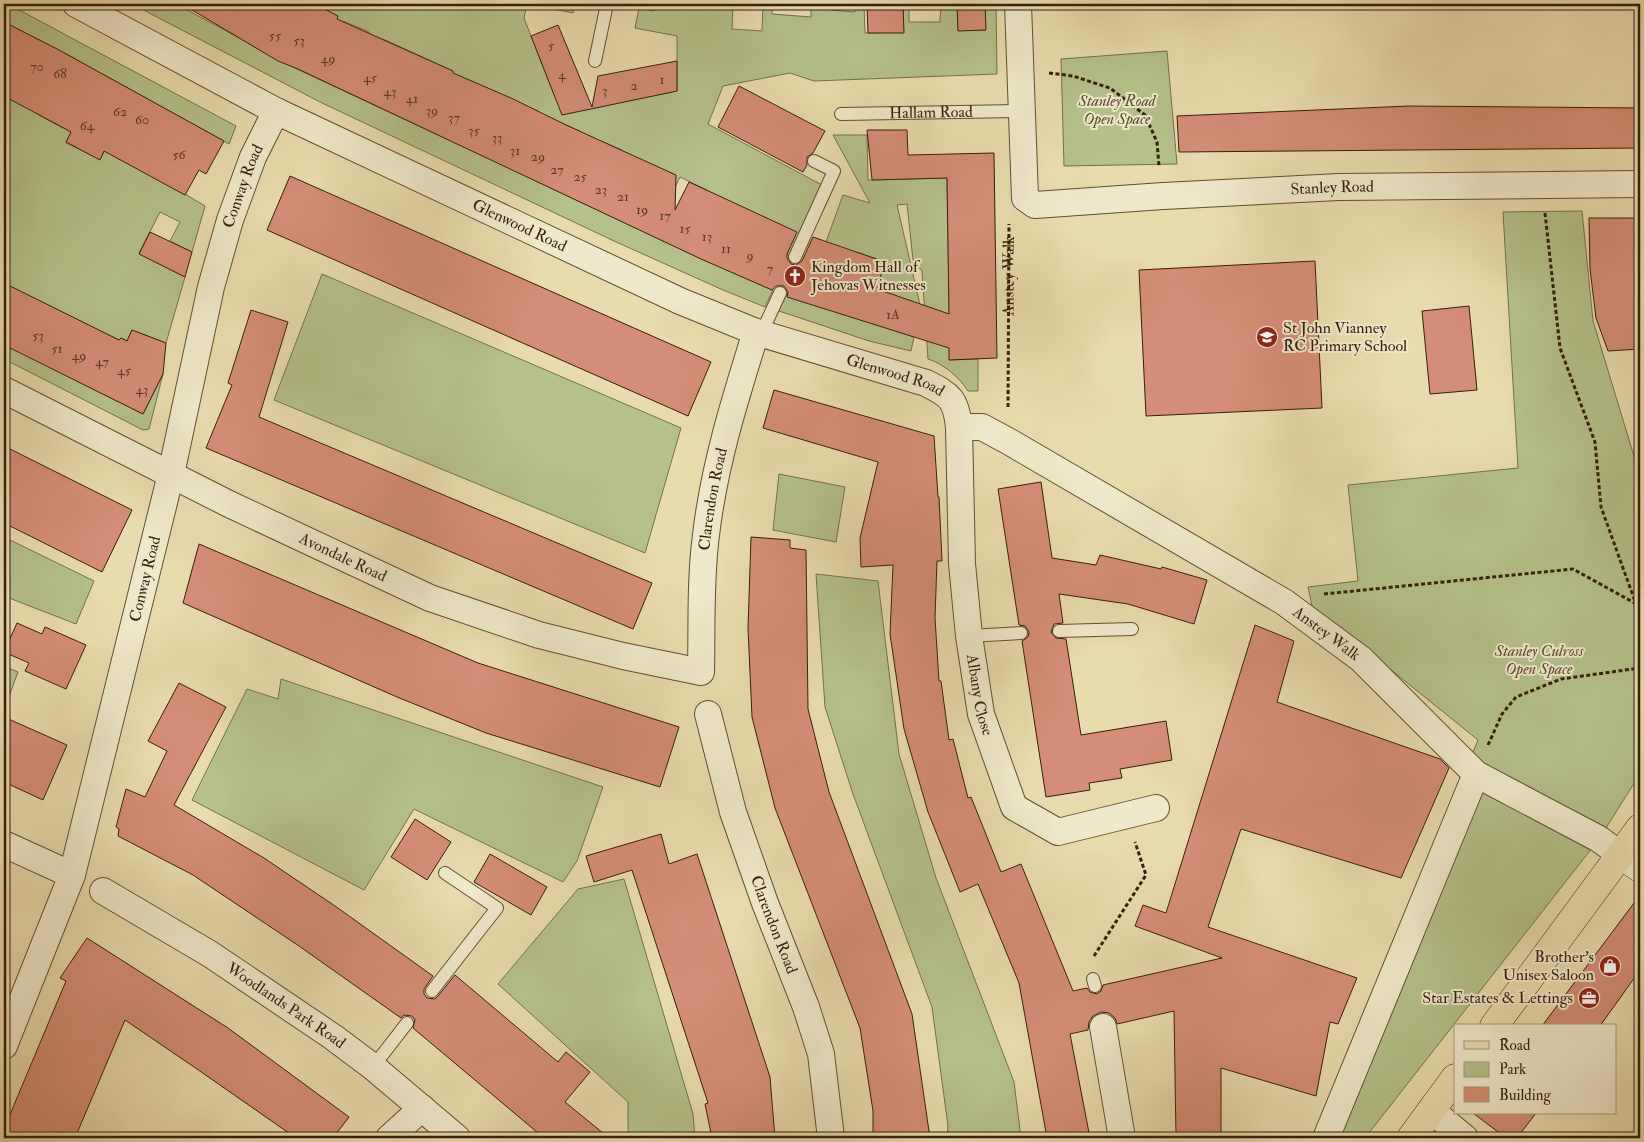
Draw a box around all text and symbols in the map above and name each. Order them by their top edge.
house number: 55 [269,27,282,44]
house number: 53 [293,32,305,49]
house number: 5 [548,37,555,54]
house number: 49 [321,50,335,67]
house number: 70 [30,58,44,75]
house number: 68 [53,65,67,82]
house number: 4 [558,66,567,83]
house number: 45 [363,69,378,86]
house number: 1 [660,71,665,88]
house number: 2 [630,77,638,94]
house number: 3 [602,82,608,99]
house number: 43 [384,83,396,100]
house number: 41 [406,90,418,107]
park label: Stanley Road Open Space [1077,91,1157,129]
house number: 39 [426,102,438,119]
street label: Hallam Road [889,102,973,123]
house number: 62 [113,103,127,120]
house number: 37 [448,109,460,126]
house number: 60 [135,111,149,128]
house number: 64 [80,117,96,134]
house number: 35 [468,122,481,139]
house number: 33 [492,129,502,146]
street label: Conway Road [218,141,268,230]
house number: 31 [510,142,520,159]
house number: 56 [172,146,187,163]
house number: 29 [531,148,545,165]
house number: 27 [550,161,564,178]
house number: 25 [573,168,587,185]
street label: Stanley Road [1290,177,1374,199]
house number: 23 [595,181,607,198]
house number: 21 [617,188,629,205]
street label: Glenwood Road [469,195,570,256]
house number: 19 [636,201,648,218]
house number: 17 [659,207,671,224]
house number: 15 [679,220,691,237]
house number: 13 [702,228,712,245]
street label: Anstey Walk [998,236,1019,317]
house number: 11 [721,240,731,257]
house number: 9 [745,247,754,264]
place label: Kingdom Hall of Jehovas Witnesses [810,257,926,296]
house number: 7 [767,260,774,277]
church icon: Kingdom Hall of Jehovas Witnesses [783,264,807,288]
house number: 1A [886,306,900,323]
place label: St John Vianney RC Primary School [1283,318,1407,356]
school or university icon: St John Vianney RC Primary School [1255,325,1279,349]
house number: 53 [32,327,44,344]
house number: 51 [51,340,63,357]
house number: 49 [72,347,86,364]
street label: Glenwood Road [844,350,948,401]
house number: 47 [95,353,109,370]
house number: 45 [117,362,132,379]
house number: 43 [136,381,148,398]
street label: Clarendon Road [694,446,732,552]
street label: Avondale Road [295,528,390,586]
street label: Conway Road [125,534,165,624]
street label: Anstey Walk [1288,601,1365,665]
park label: Stanley Culross Open Space [1494,641,1584,679]
street label: Albany Close [962,652,998,739]
street label: Clarendon Road [746,873,802,977]
place label: Brother's Unisex Saloon [1503,947,1594,985]
shop icon: Brother's Unisex Saloon [1598,954,1622,978]
street label: Woodlands Park Road [222,957,350,1053]
office icon: Star Estates & Lettings [1577,986,1601,1010]
place label: Star Estates & Lettings [1422,988,1573,1008]
legend [1454,1024,1616,1114]
text: Road [1499,1036,1531,1055]
text: Park [1499,1060,1526,1079]
text: Building [1499,1086,1551,1105]

